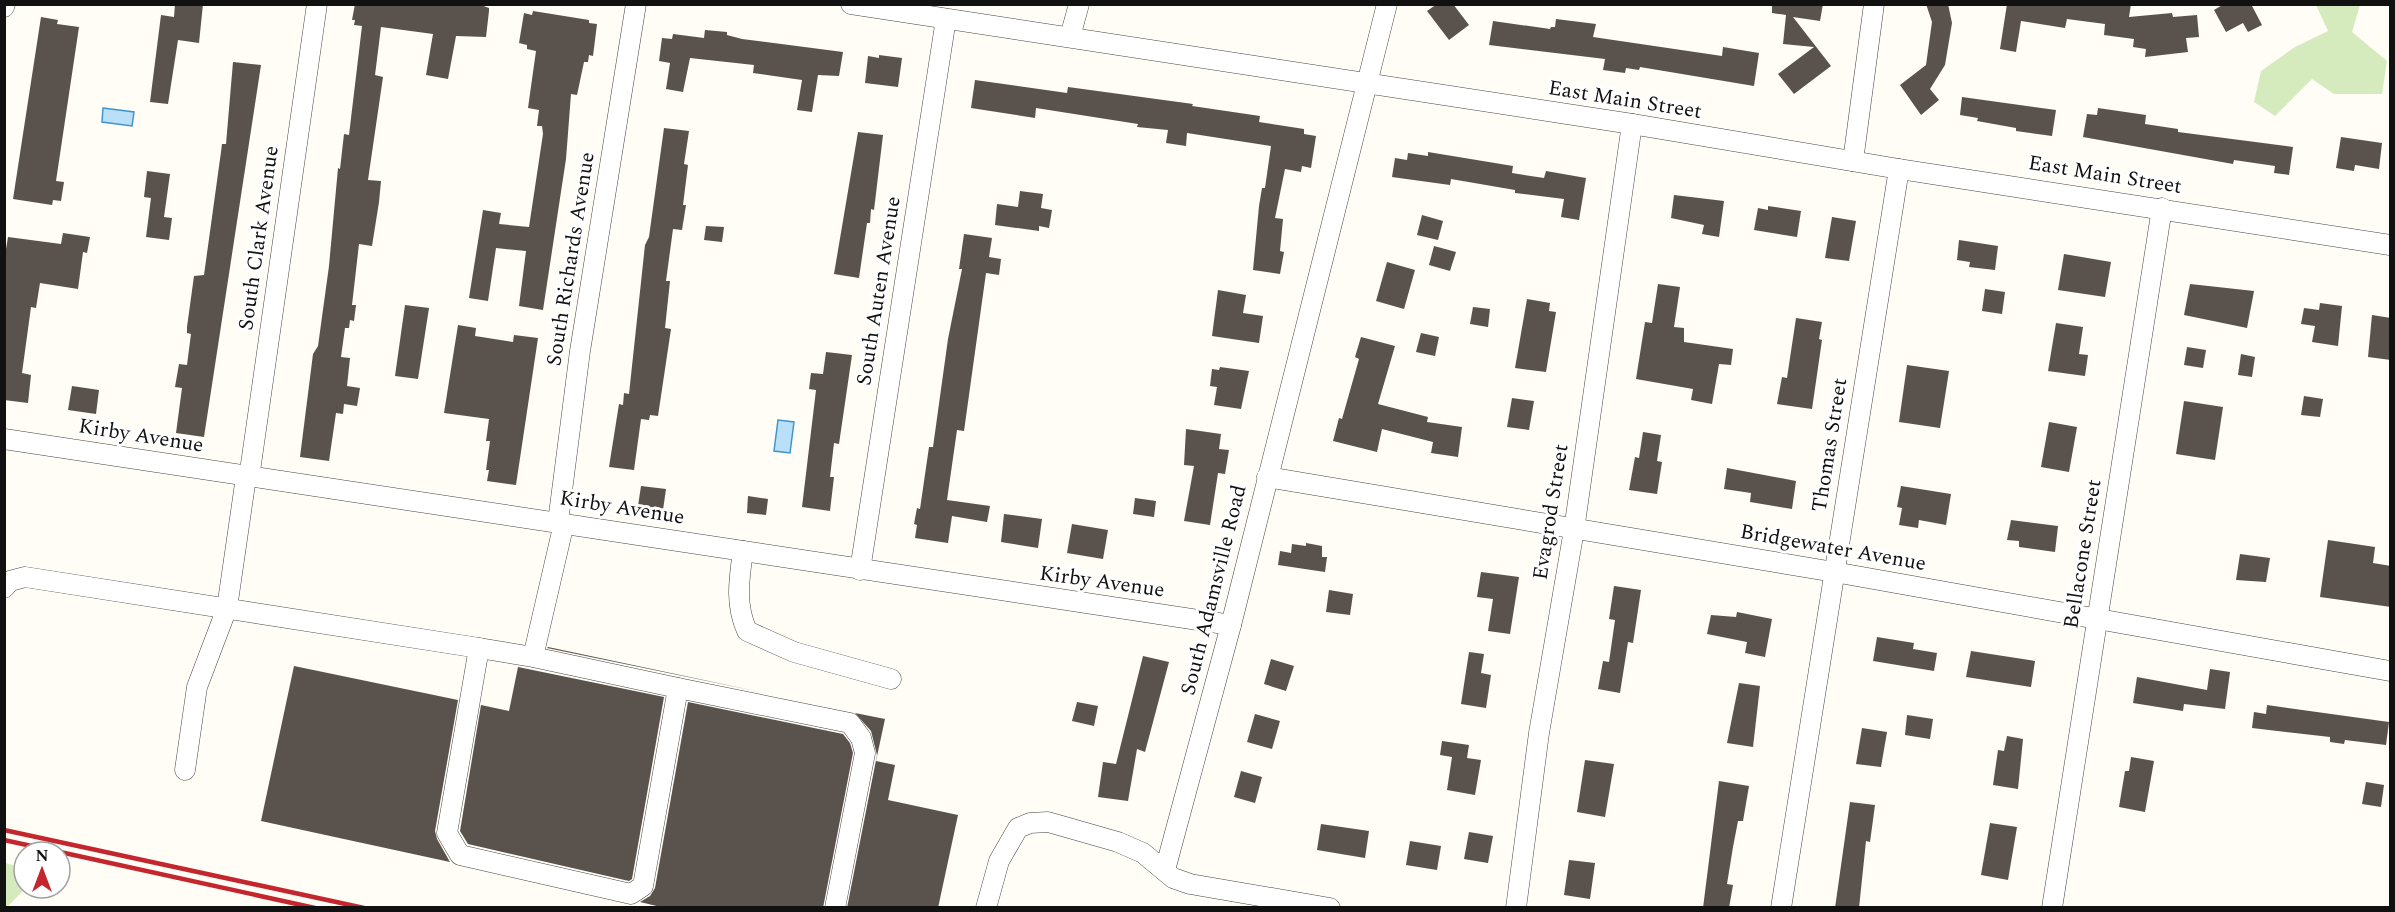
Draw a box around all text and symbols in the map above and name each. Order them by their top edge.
street label: East Main Street [1546,72,1704,128]
street label: South Clark Avenue [230,144,288,332]
street label: East Main Street [2026,147,2184,203]
street label: South Richards Avenue [538,150,604,368]
street label: South Auten Avenue [848,194,910,388]
street label: Thomas Street [1804,376,1856,514]
street label: Kirby Avenue [76,410,206,462]
street label: Evagrod Street [1524,442,1578,582]
street label: Bellacone Street [2055,477,2111,631]
street label: South Adamsville Road [1172,481,1256,699]
street label: Kirby Avenue [557,482,687,534]
street label: Bridgewater Avenue [1737,516,1929,580]
street label: Kirby Avenue [1037,557,1167,607]
north arrow [12,840,72,900]
text: N [35,844,49,868]

